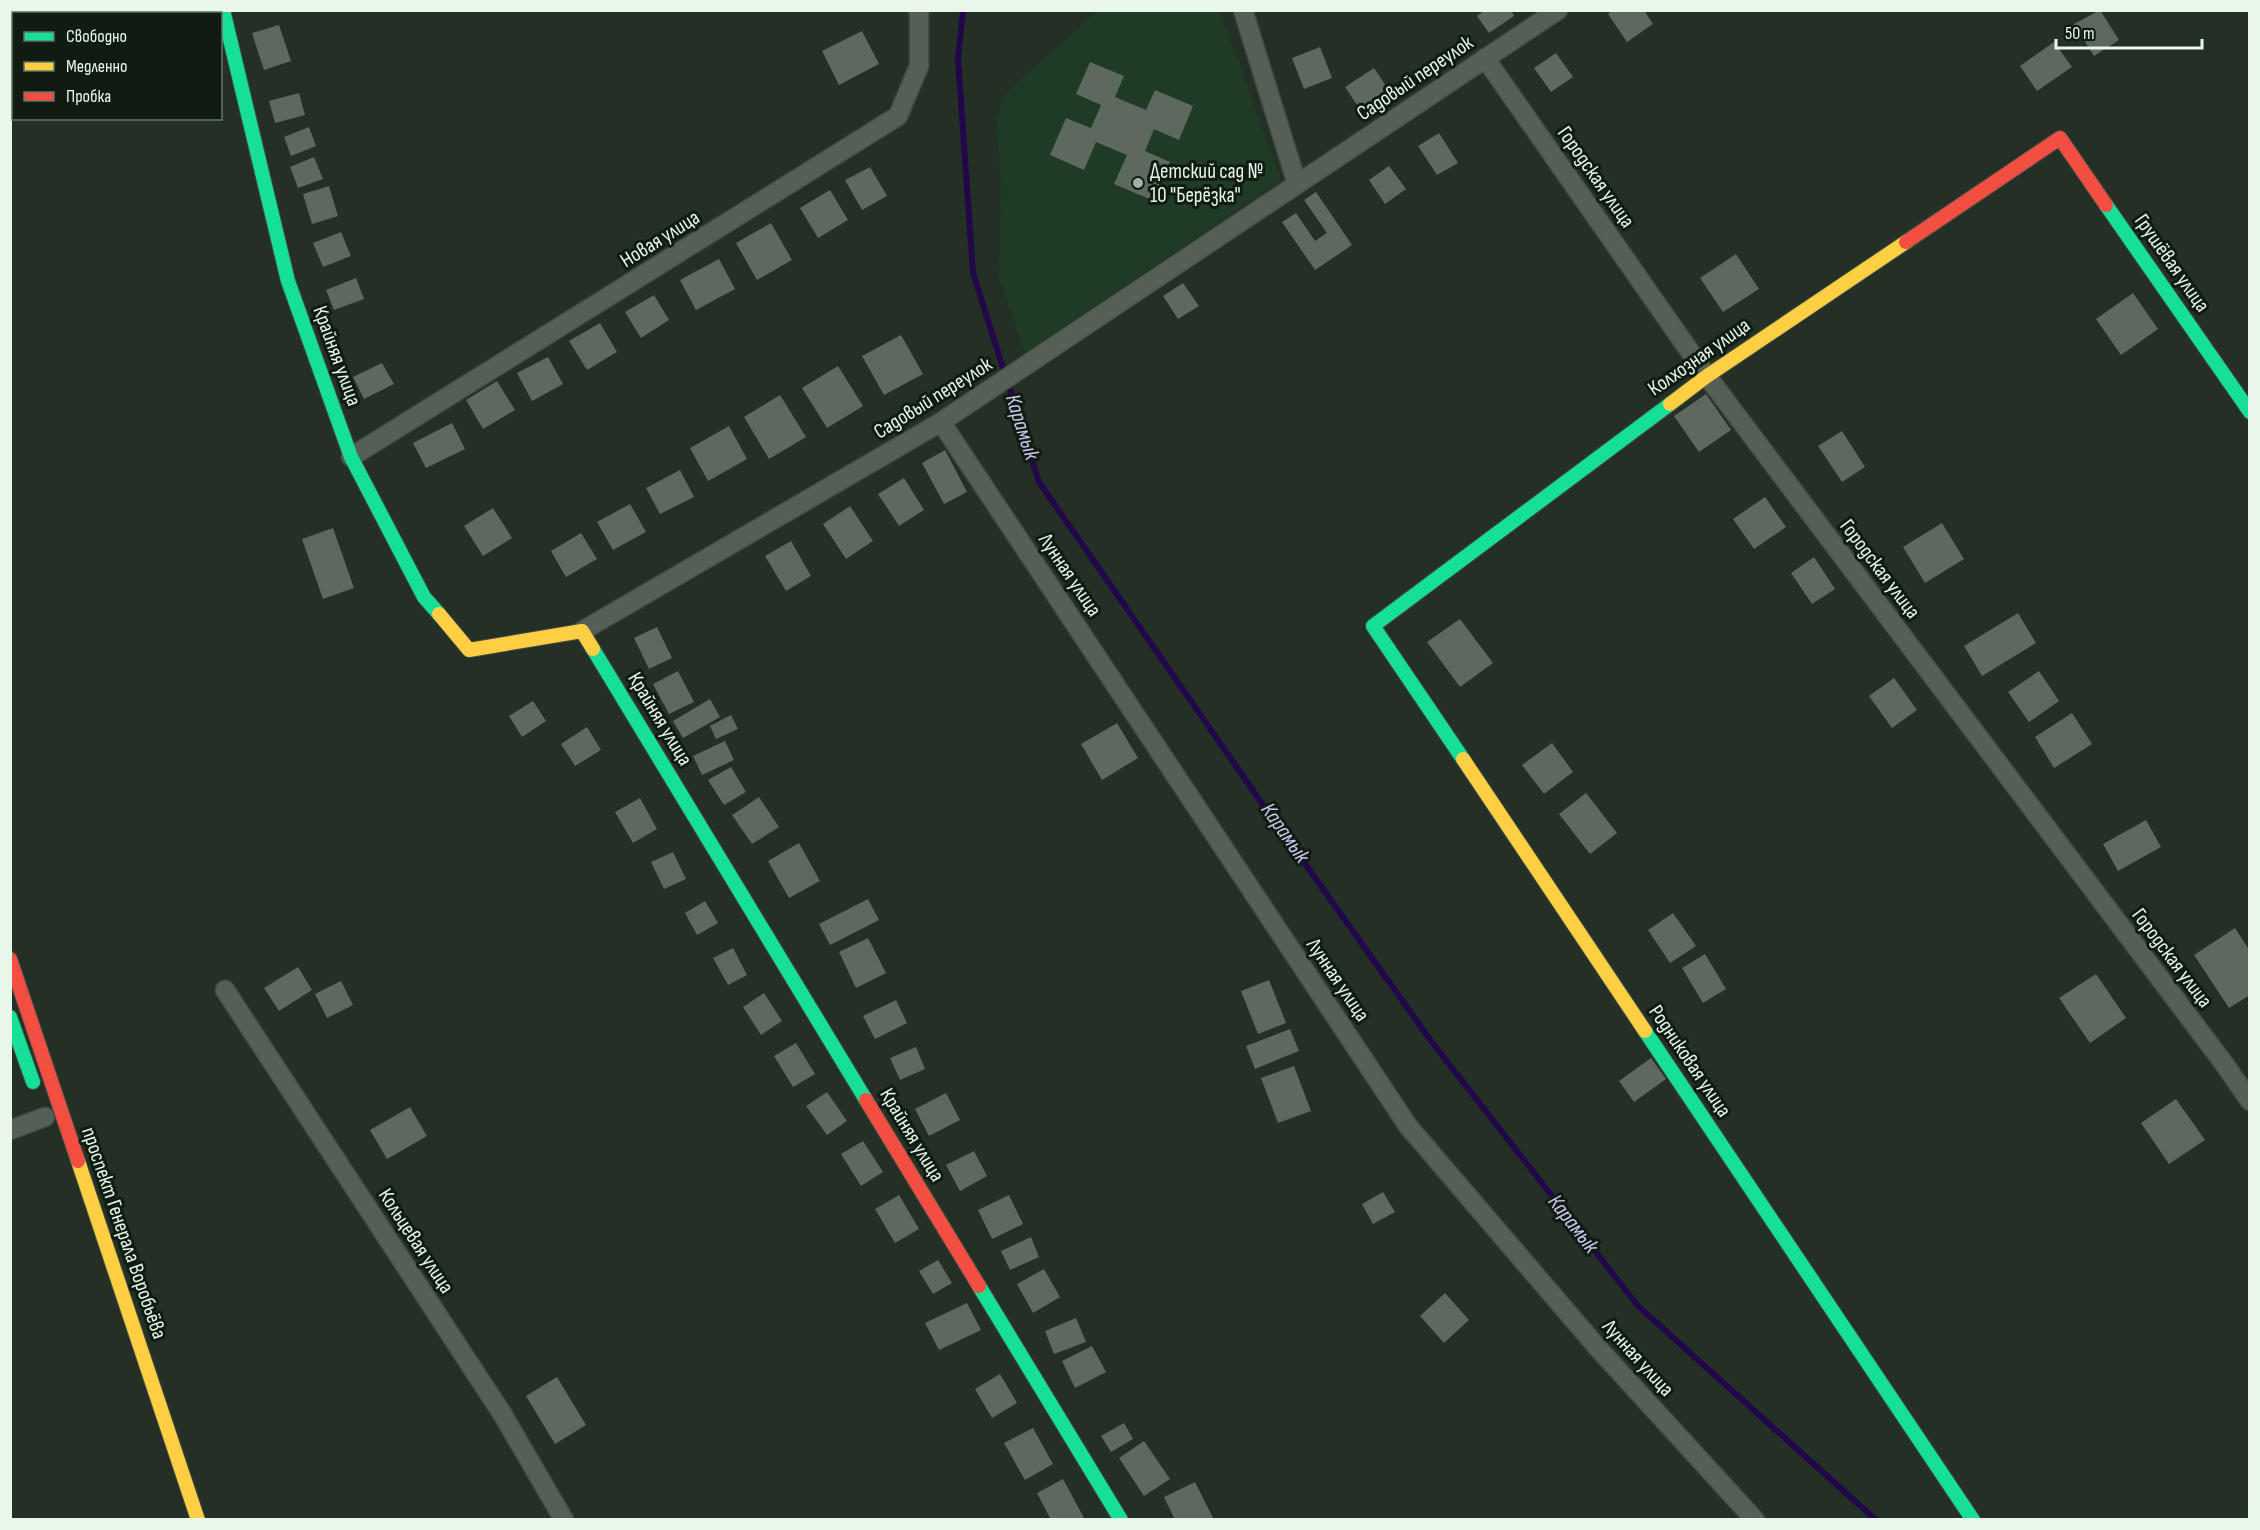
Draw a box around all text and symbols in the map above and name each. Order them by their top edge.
legend [12,12,222,120]
scale bar [2056,12,2202,50]
text: 50 m [2065,23,2095,44]
text: Свободно [66,26,127,47]
street label: Садовый переулок [1352,30,1478,126]
text: Медленно [66,56,128,77]
text: Пробка [66,86,111,107]
street label: Городская улица [1552,122,1640,232]
place label: Детский сад № 10 "Берёзка" [1150,159,1263,208]
marker: Детский сад № 10 "Берёзка" [1131,176,1145,190]
street label: Новая улица [616,205,704,273]
street label: Грушёвая улица [2129,209,2215,317]
street label: Крайняя улица [307,303,367,409]
street label: Колхозная улица [1643,313,1755,401]
street label: Садовый переулок [869,352,997,444]
water label: Карамык [999,391,1045,464]
street label: Городская улица [1835,514,1925,624]
street label: Лунная улица [1033,528,1107,621]
street label: Крайняя улица [622,668,698,770]
water label: Карамык [1255,798,1316,869]
street label: Городская улица [2127,903,2217,1013]
street label: Лунная улица [1301,933,1375,1026]
street label: Родниковая улица [1643,1000,1737,1122]
street label: Крайняя улица [874,1084,950,1186]
street label: проспект Генерала Воробьёва [76,1124,172,1342]
street label: Кольцевая улица [373,1184,459,1298]
water label: Карамык [1542,1189,1605,1259]
street label: Лунная улица [1596,1314,1679,1402]

